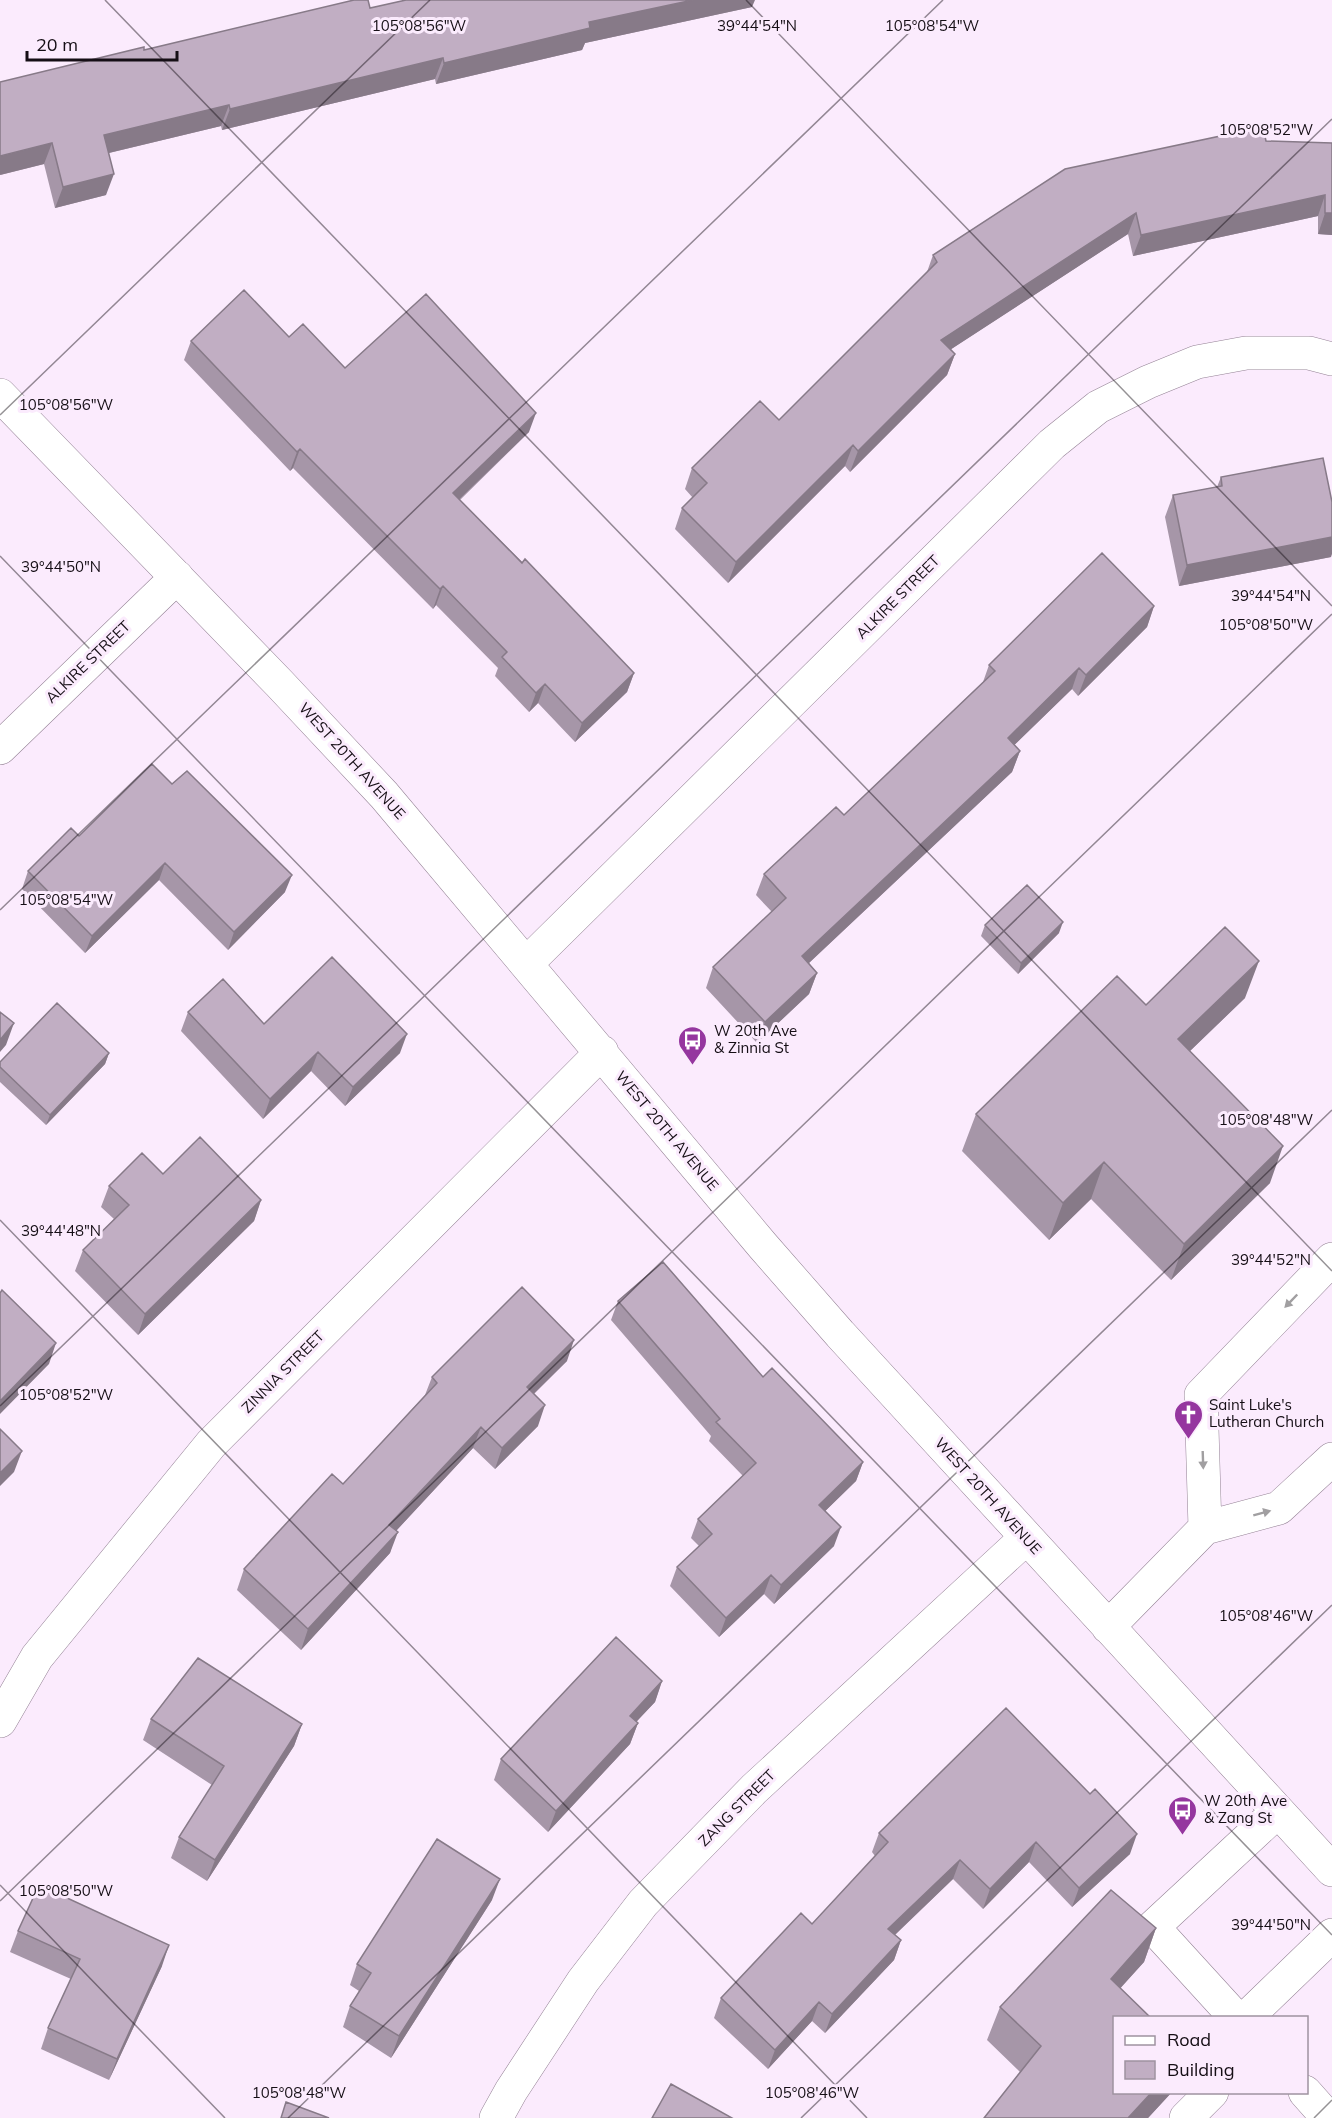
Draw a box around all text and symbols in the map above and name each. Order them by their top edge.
text: 105°08'56"W [372,16,467,35]
text: 39°44'54"N [717,16,797,35]
text: 105°08'54"W [885,16,980,35]
scale bar [27,24,177,62]
text: 20 m [36,33,78,56]
text: 105°08'52"W [1219,120,1314,139]
text: 105°08'56"W [19,395,114,414]
street label: ALKIRE STREET [852,551,944,643]
text: 39°44'50"N [21,557,101,576]
text: 39°44'54"N [1231,586,1311,605]
text: 105°08'50"W [1219,615,1314,634]
street label: ALKIRE STREET [41,616,134,707]
street label: WEST 20TH AVENUE [295,698,410,823]
text: 105°08'54"W [19,890,114,909]
place label: W 20th Ave & Zinnia St [714,1021,797,1057]
bus stop icon: W 20th Ave & Zinnia St [677,1024,709,1066]
street label: WEST 20TH AVENUE [612,1067,723,1195]
text: 105°08'48"W [1219,1110,1314,1129]
text: 39°44'48"N [21,1221,101,1240]
text: 39°44'52"N [1231,1250,1311,1269]
one-way arrow [1285,1294,1299,1308]
street label: ZINNIA STREET [237,1326,328,1417]
text: 105°08'52"W [19,1385,114,1404]
place label: Saint Luke's Lutheran Church [1209,1395,1324,1431]
church icon: Saint Luke's Lutheran Church [1172,1398,1204,1440]
street label: WEST 20TH AVENUE [931,1433,1046,1558]
one-way arrow [1198,1450,1208,1469]
one-way arrow [1252,1507,1271,1517]
text: 105°08'46"W [1219,1606,1314,1625]
street label: ZANG STREET [694,1765,779,1850]
place label: W 20th Ave & Zang St [1204,1791,1287,1827]
bus stop icon: W 20th Ave & Zang St [1167,1794,1199,1836]
text: 105°08'50"W [19,1881,114,1900]
text: 39°44'50"N [1231,1915,1311,1934]
legend [1113,2016,1308,2094]
text: Road [1167,2028,1211,2051]
text: Building [1167,2058,1235,2081]
text: 105°08'48"W [252,2083,347,2102]
text: 105°08'46"W [765,2083,860,2102]

